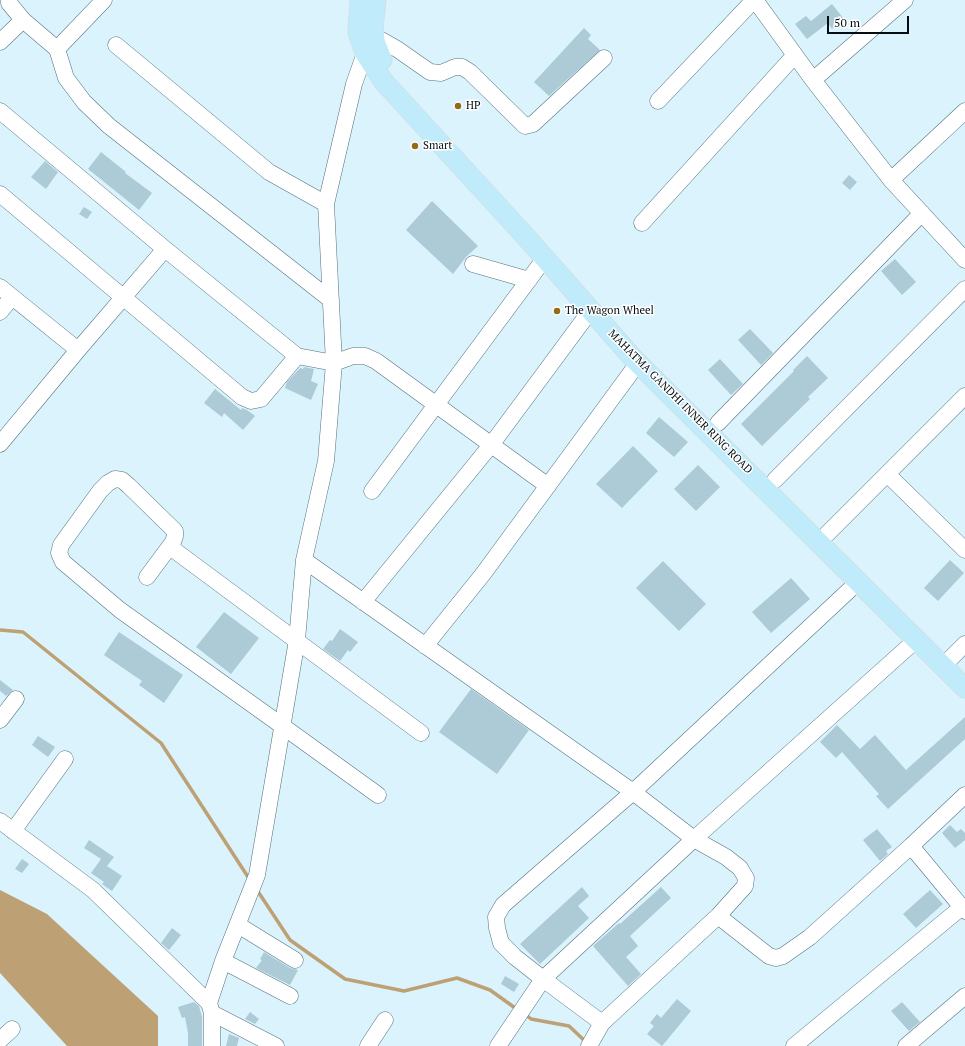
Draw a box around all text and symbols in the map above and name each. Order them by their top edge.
scale bar [829,8,911,34]
text: 50 m [834,15,860,30]
place label: HP [466,99,481,113]
marker: HP [453,101,463,111]
place label: Smart [423,139,452,153]
marker: Smart [410,141,420,151]
place label: The Wagon Wheel [565,304,654,318]
marker: The Wagon Wheel [552,306,562,316]
street label: MAHATMA GANDHI INNER RING ROAD [605,327,755,477]

